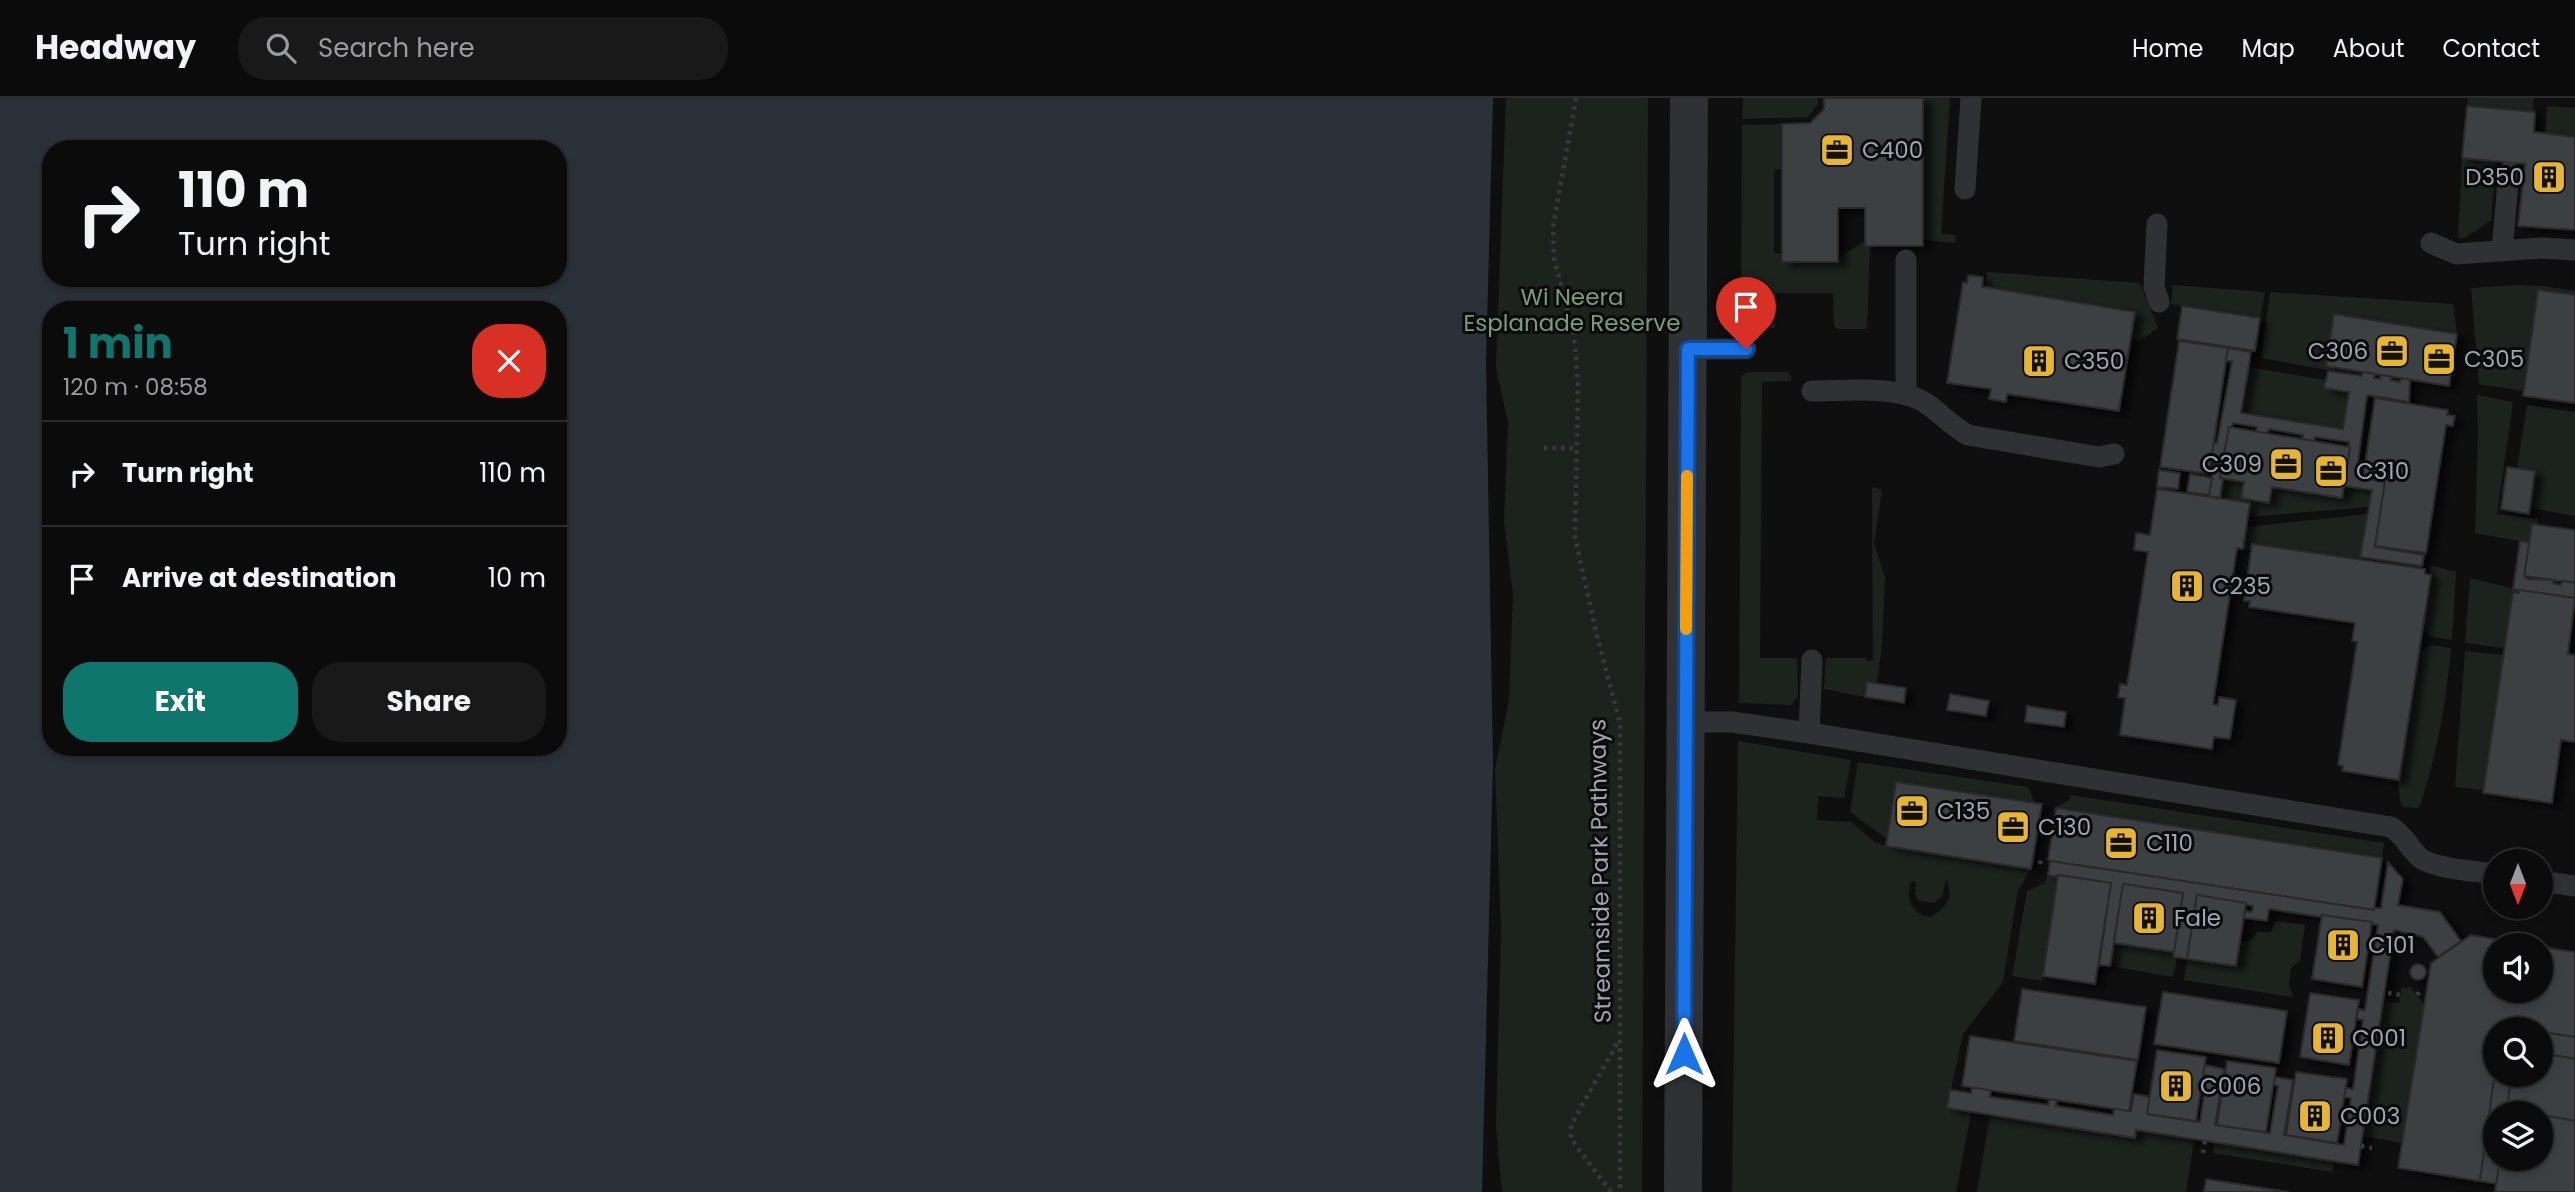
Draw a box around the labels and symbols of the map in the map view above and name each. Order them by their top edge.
office icon: C400 [1818,131,1856,169]
place label: C400 [1862,134,1923,166]
building icon: D350 [2530,158,2568,196]
place label: D350 [2465,161,2524,193]
pin [1716,277,1776,349]
park label: Wi Neera Esplanade Reserve [1463,281,1681,339]
office icon: C306 [2373,332,2411,370]
place label: C306 [2308,335,2368,367]
office icon: C305 [2420,340,2458,378]
building icon: C350 [2020,342,2058,380]
place label: C305 [2464,343,2524,375]
place label: C350 [2064,345,2124,377]
office icon: C309 [2267,445,2305,483]
place label: C309 [2202,448,2262,480]
office icon: C310 [2312,452,2350,490]
place label: C310 [2356,455,2409,487]
building icon: C235 [2168,567,2206,605]
place label: C235 [2212,570,2271,602]
street label: Streamside Park Pathways [1581,719,1619,1023]
office icon: C135 [1893,792,1931,830]
place label: C135 [1937,795,1990,827]
office icon: C130 [1994,808,2032,846]
place label: C130 [2038,811,2091,843]
office icon: C110 [2102,824,2140,862]
place label: C110 [2146,827,2193,859]
north arrow [2483,849,2553,919]
building icon: Fale [2130,899,2168,937]
place label: Fale [2174,902,2221,934]
building icon: C101 [2324,926,2362,964]
place label: C101 [2368,929,2415,961]
position arrow [1647,1017,1721,1091]
building icon: C001 [2309,1019,2347,1057]
place label: C001 [2352,1022,2406,1054]
building icon: C006 [2157,1067,2195,1105]
place label: C006 [2200,1070,2261,1102]
building icon: C003 [2296,1097,2334,1135]
place label: C003 [2340,1100,2400,1132]

